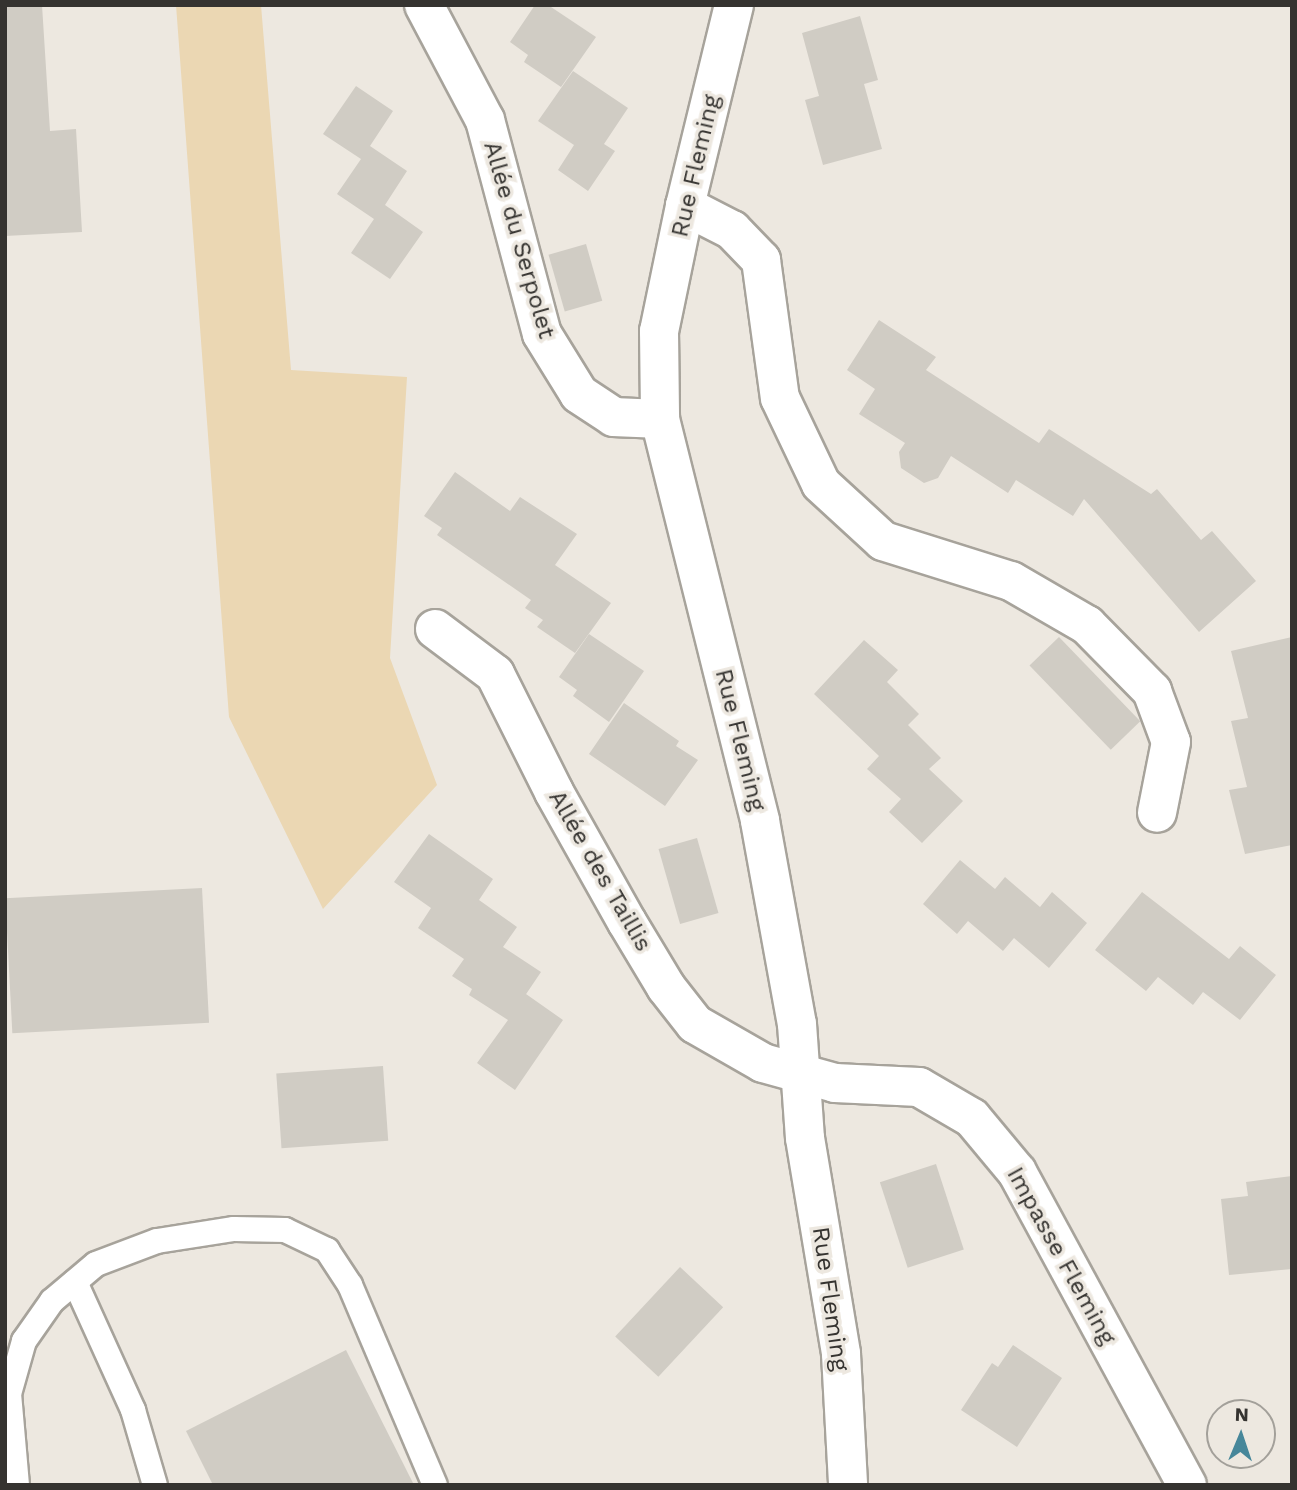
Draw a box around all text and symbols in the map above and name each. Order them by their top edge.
street label: Rue Fleming [666,92,726,240]
street label: Allée du Serpolet [477,138,561,342]
street label: Rue Fleming [708,666,772,814]
street label: Allée des Taillis [542,785,658,957]
street label: Impasse Fleming [1000,1162,1122,1350]
street label: Rue Fleming [806,1225,854,1373]
north arrow [1206,1399,1276,1469]
text: N [1234,1403,1249,1426]

